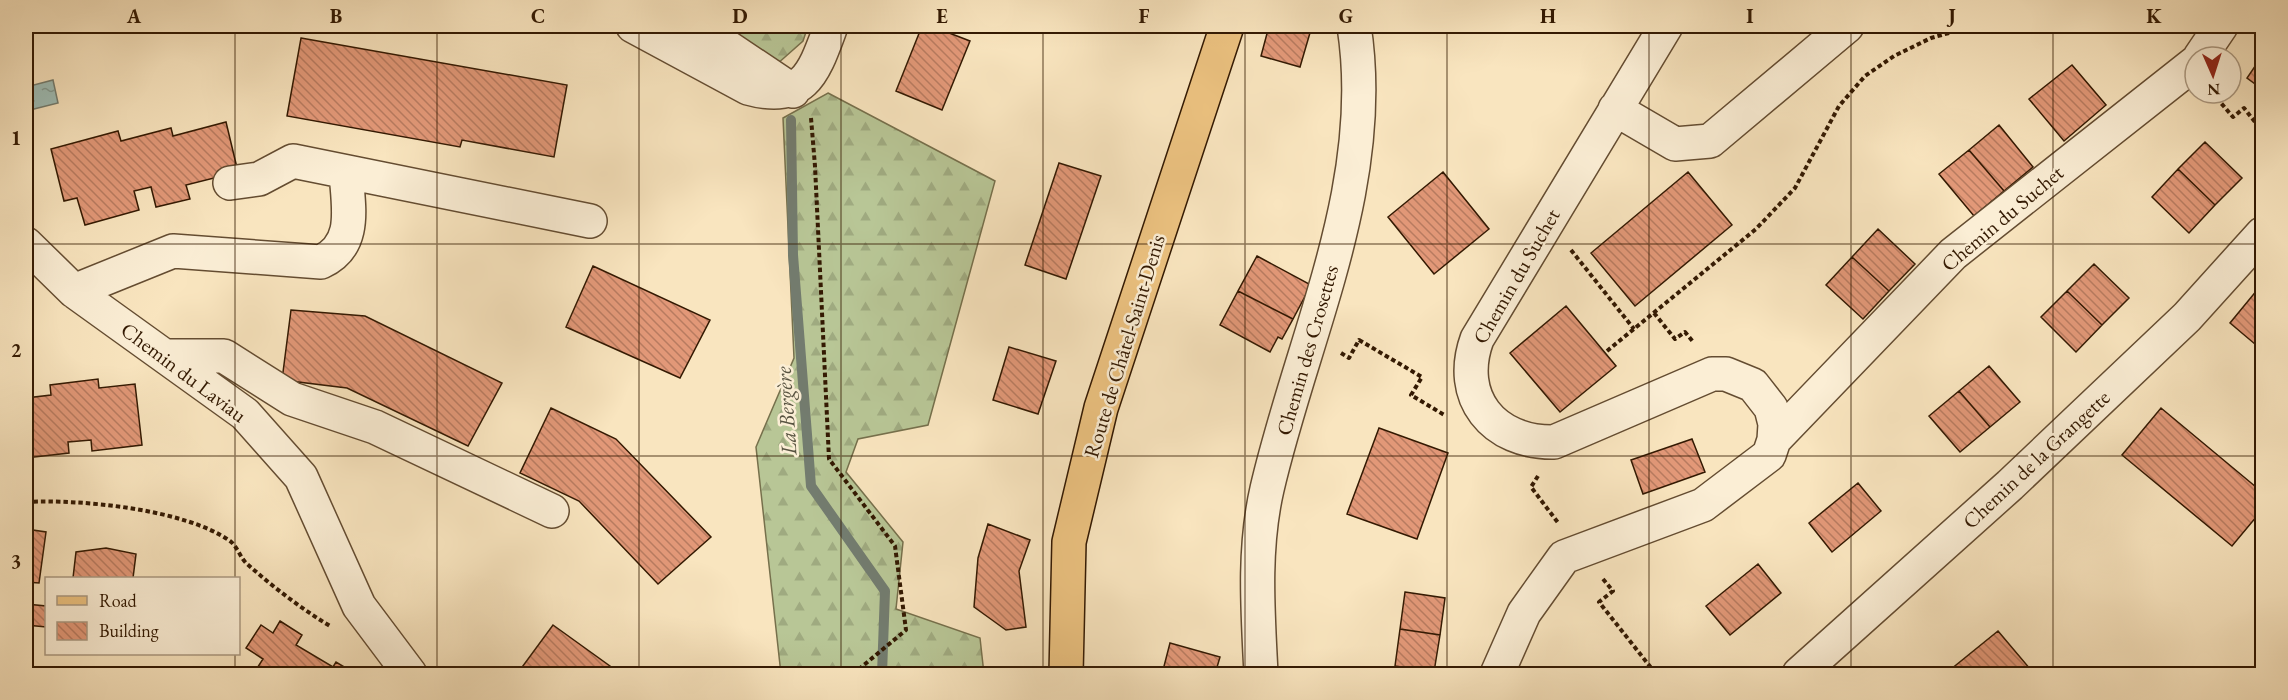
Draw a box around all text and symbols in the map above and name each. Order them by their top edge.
text: A [126,3,142,29]
text: B [330,3,342,29]
text: C [531,3,545,29]
text: D [732,3,748,29]
text: E [936,3,948,29]
text: F [1139,3,1150,29]
text: G [1339,3,1353,29]
text: H [1540,3,1556,29]
text: I [1746,3,1754,29]
text: J [1946,3,1956,29]
text: K [2146,3,2162,29]
north arrow [2183,45,2243,105]
text: N [2207,79,2221,100]
text: 1 [11,125,21,151]
street label: Chemin du Suchet [1935,159,2069,277]
street label: Chemin du Suchet [1466,203,1566,348]
street label: Route de Châtel-Saint-Denis [1077,231,1171,461]
street label: Chemin des Crosettes [1270,262,1344,438]
street label: Chemin du Laviau [116,316,252,428]
text: 2 [11,337,22,363]
water label: La Bergère [768,365,804,457]
street label: Chemin de la Grangette [1957,384,2115,534]
text: 3 [11,548,21,574]
legend [45,577,240,655]
text: Road [99,589,138,612]
text: Building [99,619,159,642]

